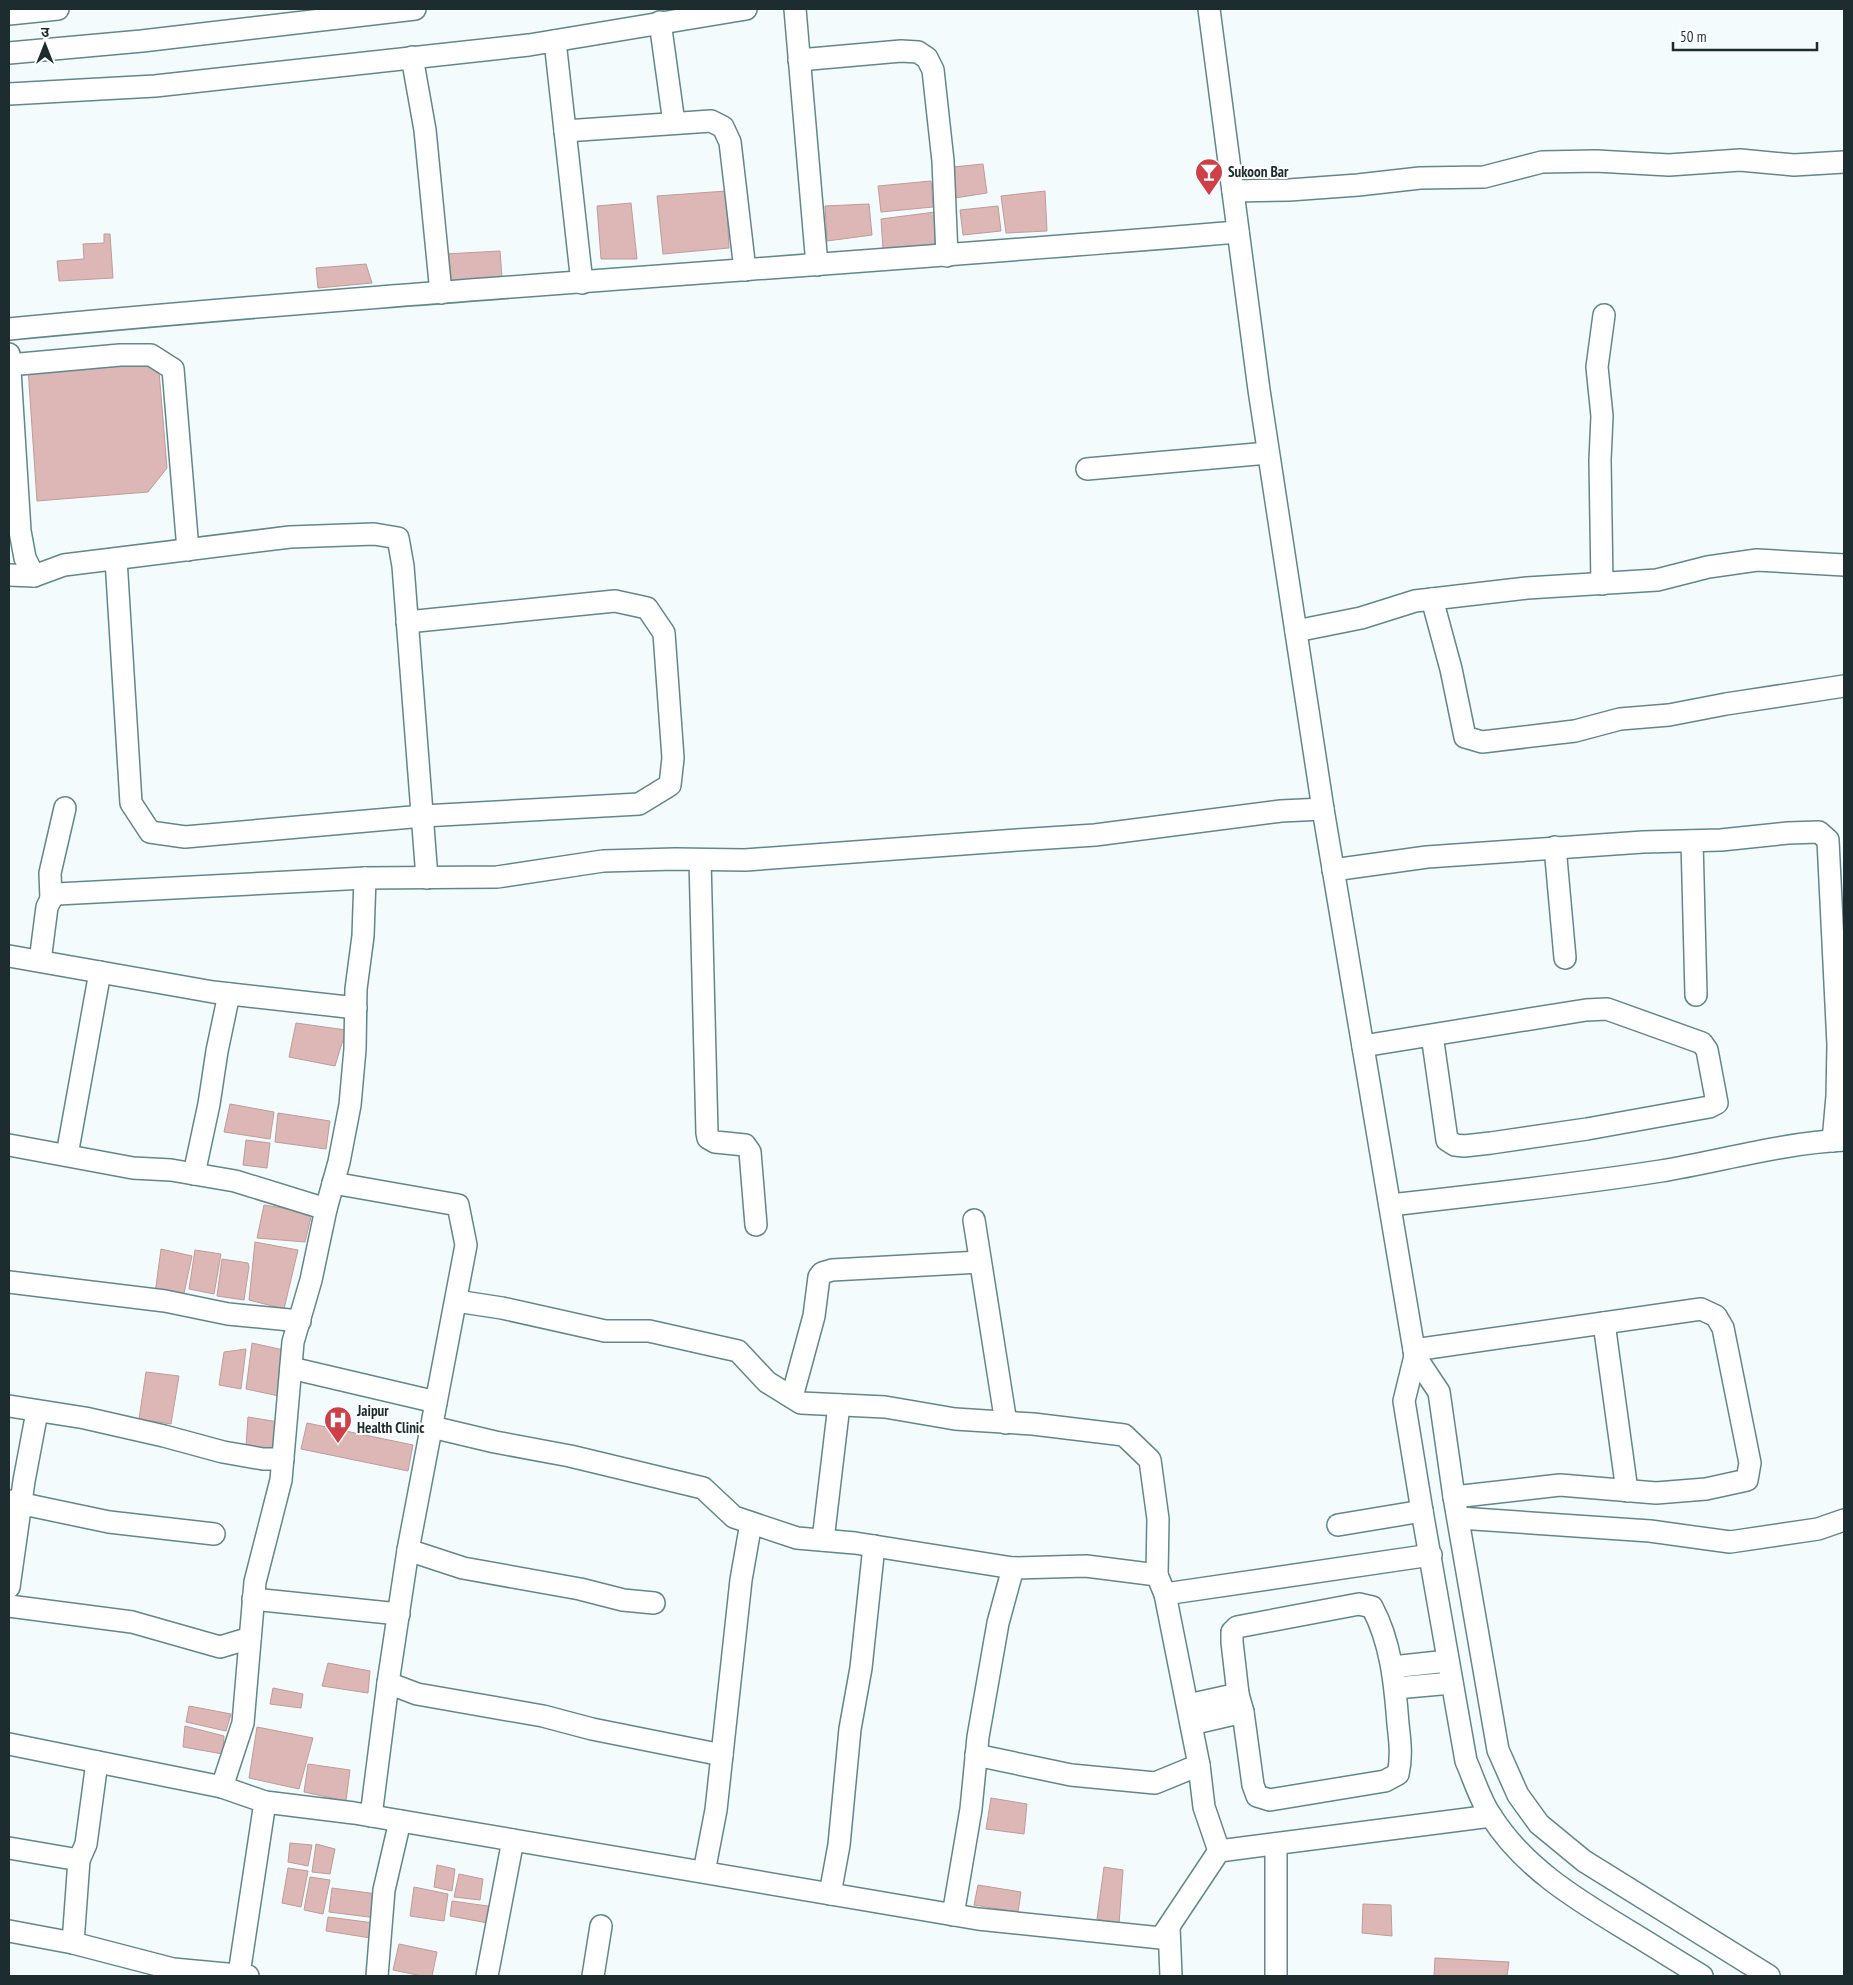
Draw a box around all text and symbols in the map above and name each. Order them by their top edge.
north arrow [20,20,70,70]
scale bar [1673,20,1817,52]
text: उ [41,23,50,41]
text: 50 m [1680,27,1706,46]
bar icon: Sukoon Bar [1194,157,1224,196]
place label: Sukoon Bar [1228,162,1289,181]
place label: Jaipur Health Clinic [356,1401,425,1437]
hospital icon: Jaipur Health Clinic [323,1405,353,1444]

